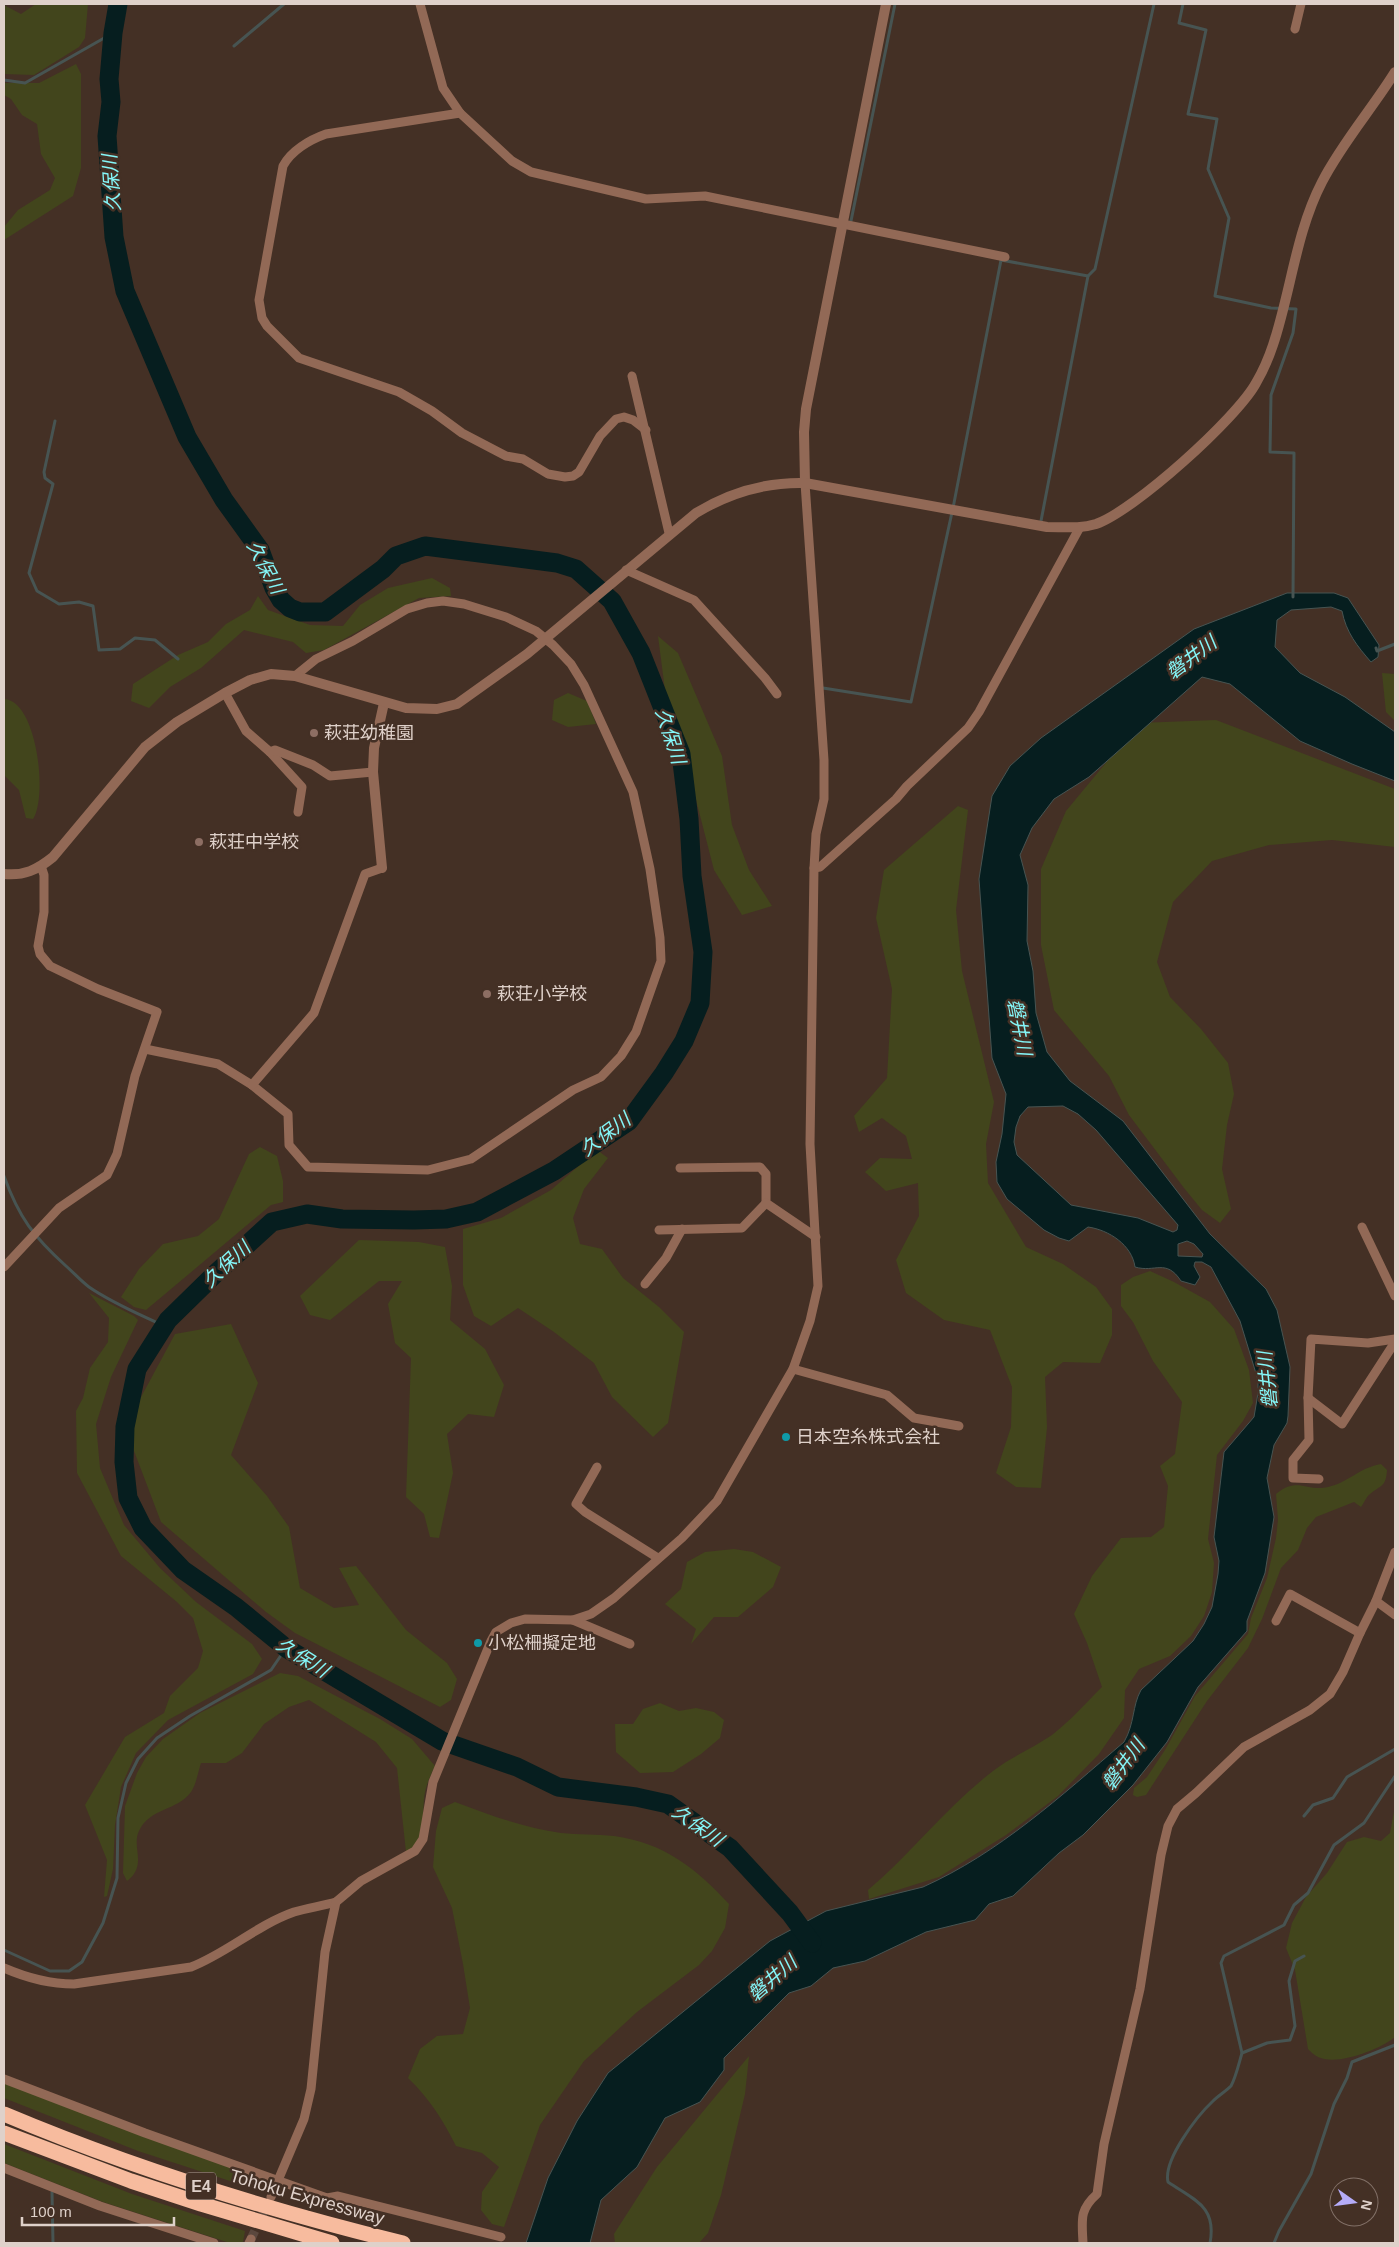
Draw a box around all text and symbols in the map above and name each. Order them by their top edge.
water label: 久保川 [99,152,124,212]
water label: 久保川 [243,537,289,599]
water label: 磐井川 [1162,631,1222,683]
water label: 久保川 [652,706,690,768]
place label: 萩荘幼稚園 [324,723,414,743]
marker: 萩荘幼稚園 [308,727,320,739]
place label: 萩荘中学校 [209,832,299,852]
marker: 萩荘中学校 [193,836,205,848]
place label: 萩荘小学校 [497,984,587,1004]
marker: 萩荘小学校 [481,988,493,1000]
water label: 磐井川 [1004,997,1036,1059]
water label: 久保川 [576,1108,636,1160]
water label: 久保川 [198,1236,256,1291]
water label: 磐井川 [1254,1349,1281,1409]
place label: 日本空糸株式会社 [796,1427,940,1447]
marker: 日本空糸株式会社 [780,1431,792,1443]
water label: 久保川 [273,1633,334,1682]
place label: 小松柵擬定地 [488,1633,596,1653]
marker: 小松柵擬定地 [472,1637,484,1649]
water label: 磐井川 [1098,1733,1150,1794]
water label: 久保川 [668,1800,729,1852]
water label: 磐井川 [744,1950,802,2005]
street label: Tohoku Expressway [227,2165,387,2229]
road number: E4 [186,2172,216,2200]
north arrow [1329,2177,1379,2227]
scale bar [22,2194,175,2226]
text: N [1358,2198,1376,2212]
text: 100 m [30,2203,72,2220]

